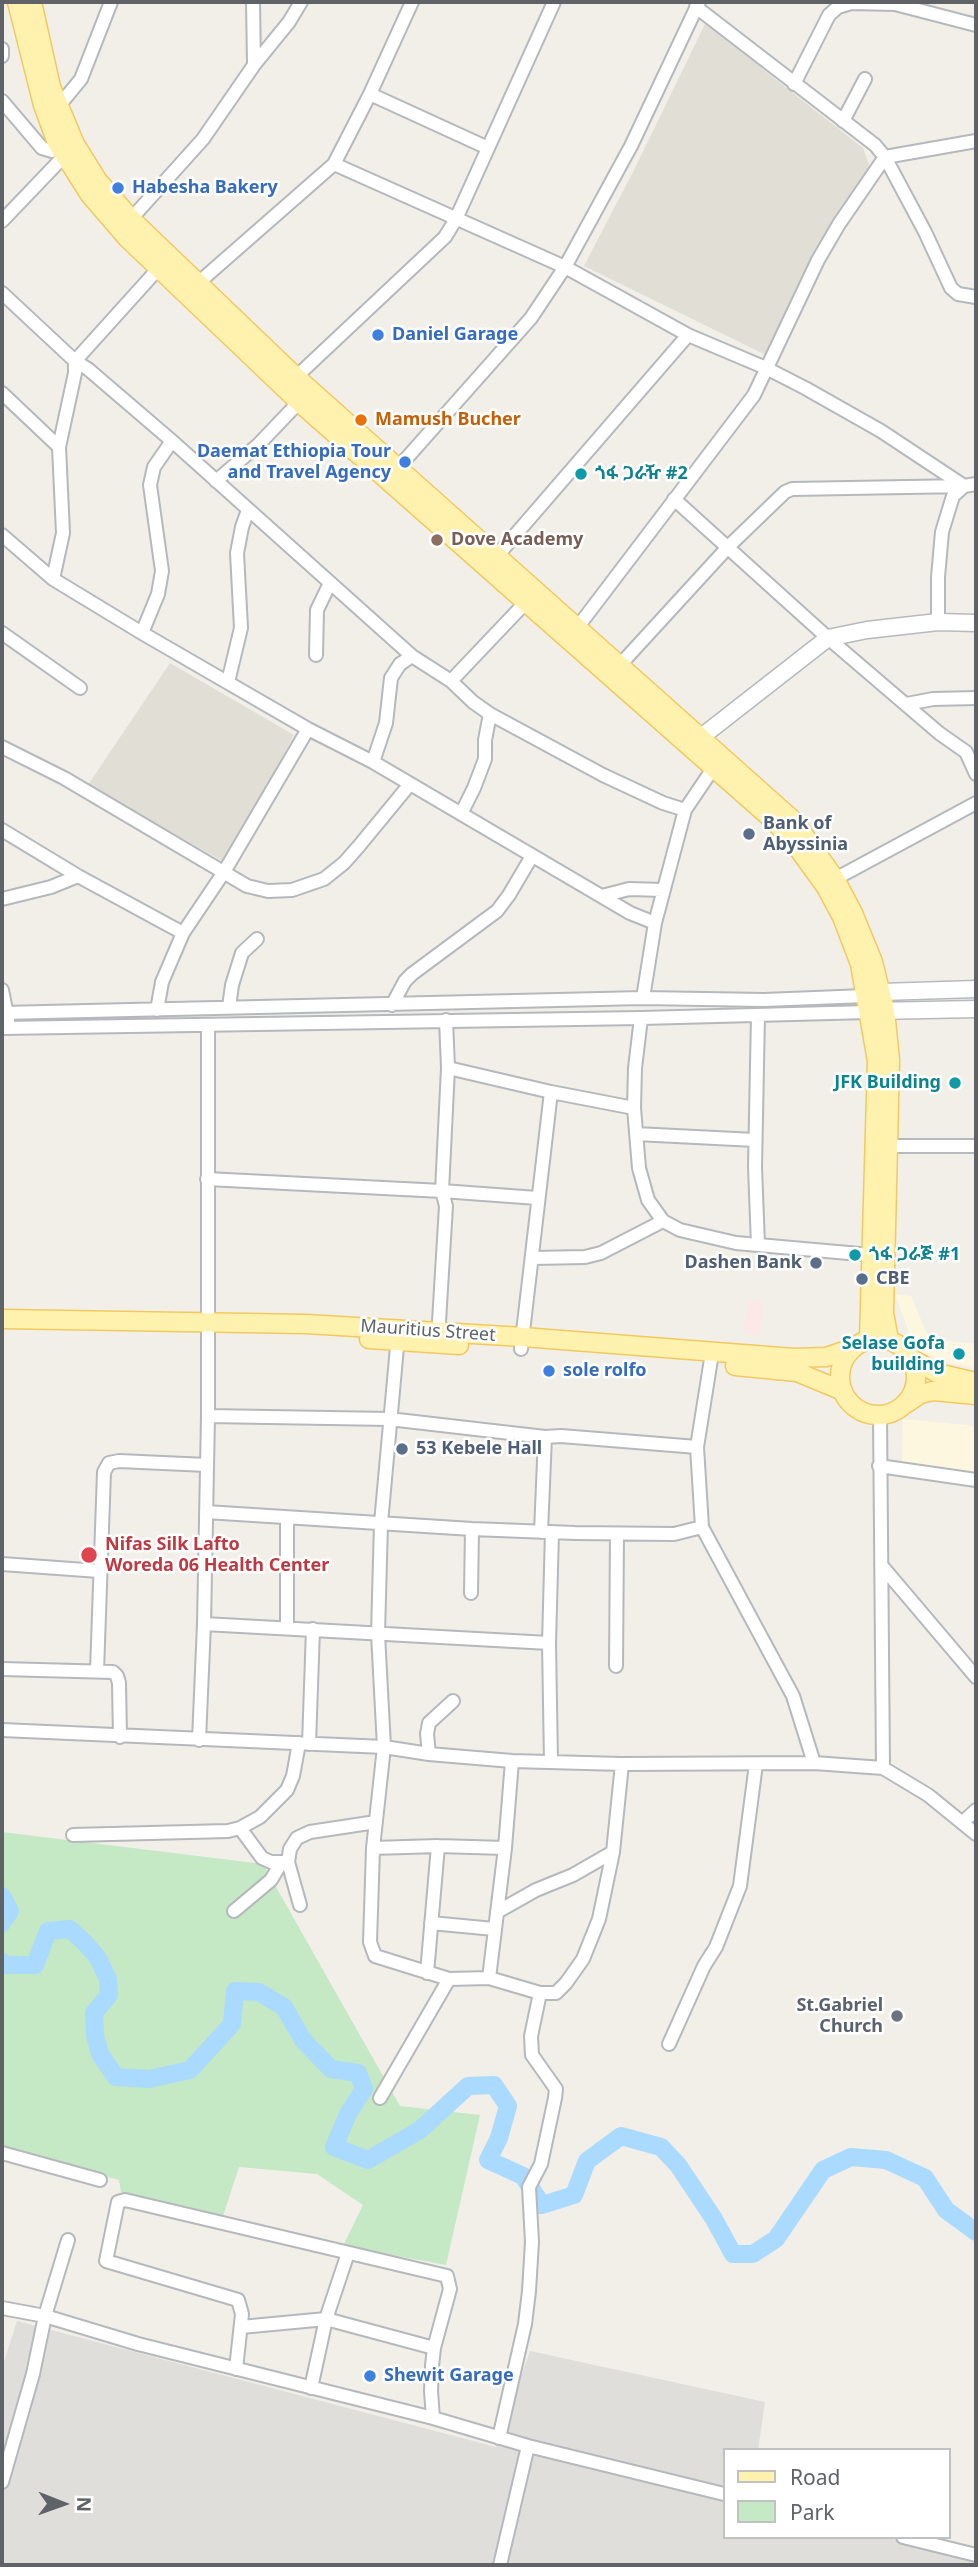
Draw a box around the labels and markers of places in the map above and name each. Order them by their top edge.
place label: Habesha Bakery [132,177,278,199]
marker: Habesha Bakery [110,180,126,196]
place label: Daniel Garage [392,324,518,346]
marker: Daniel Garage [370,327,386,343]
place label: Mamush Bucher [375,409,521,431]
marker: Mamush Bucher [353,412,369,428]
place label: Daemat Ethiopia Tour and Travel Agency [197,441,391,484]
marker: Daemat Ethiopia Tour and Travel Agency [397,454,413,470]
place label: ጎፋ ጋራዥ #2 [595,463,688,485]
marker: ጎፋ ጋራዥ #2 [573,466,589,482]
place label: Dove Academy [451,529,583,551]
marker: Dove Academy [429,532,445,548]
place label: Bank of Abyssinia [763,813,848,856]
marker: Bank of Abyssinia [741,826,757,842]
place label: JFK Building [834,1072,941,1094]
marker: JFK Building [947,1075,963,1091]
place label: ጎፋ ጋራጅ #1 [869,1244,960,1266]
marker: ጎፋ ጋራጅ #1 [847,1247,863,1263]
place label: Dashen Bank [685,1252,802,1274]
marker: Dashen Bank [808,1255,824,1271]
place label: CBE [876,1268,910,1290]
marker: CBE [854,1271,870,1287]
place label: Selase Gofa building [842,1333,945,1376]
marker: Selase Gofa building [951,1346,967,1362]
place label: sole rolfo [563,1360,647,1382]
marker: sole rolfo [541,1363,557,1379]
place label: 53 Kebele Hall [416,1438,542,1460]
marker: 53 Kebele Hall [394,1441,410,1457]
place label: Nifas Silk Lafto Woreda 06 Health Center [105,1534,329,1576]
marker: Nifas Silk Lafto Woreda 06 Health Center [79,1545,99,1565]
place label: St.Gabriel Church [796,1995,883,2038]
marker: St.Gabriel Church [889,2008,905,2024]
place label: Shewit Garage [384,2365,514,2387]
marker: Shewit Garage [362,2368,378,2384]

